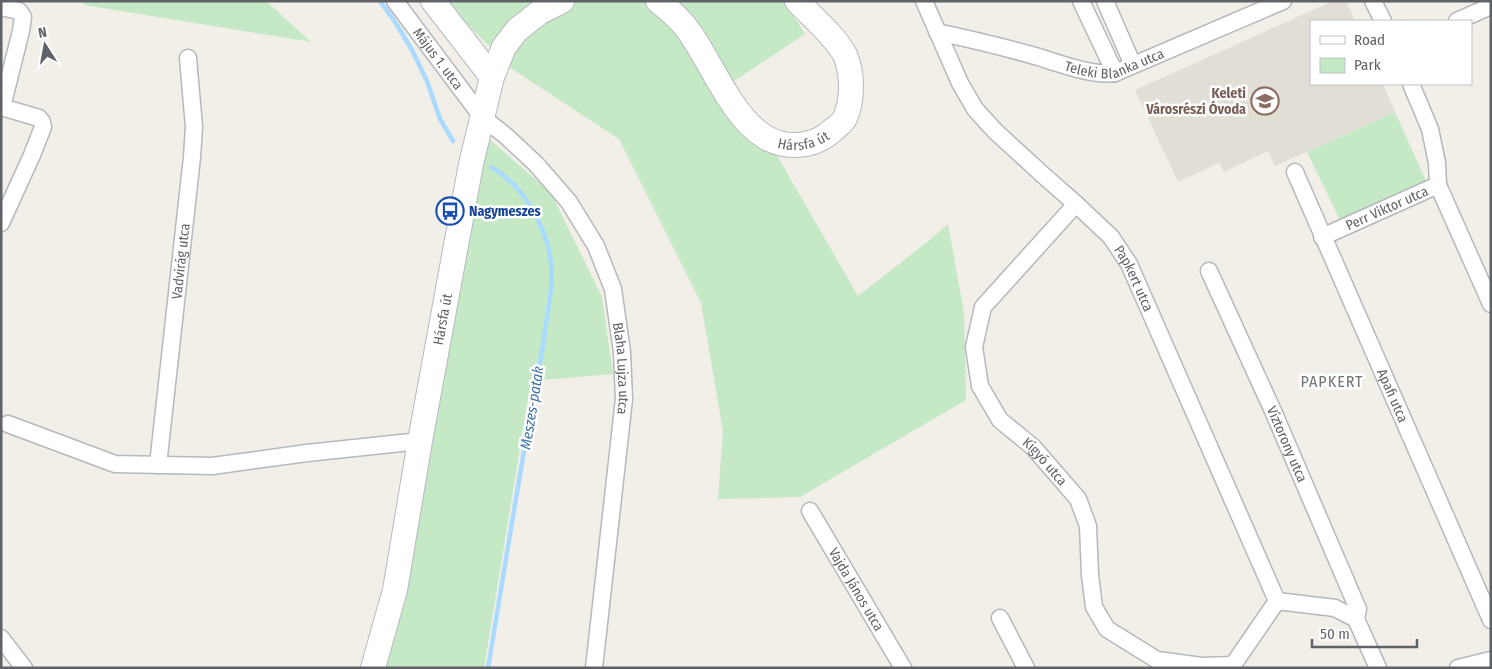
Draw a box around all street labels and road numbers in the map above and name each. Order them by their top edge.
street label: Május 1. utca [409,25,467,93]
street label: Teleki Blanka utca [1063,45,1167,83]
street label: Hársfa út [776,128,833,154]
street label: Perr Viktor utca [1343,183,1431,234]
street label: Vadvirág utca [168,222,194,300]
street label: Papkert utca [1110,242,1157,314]
street label: Hársfa út [430,292,456,346]
street label: Blaha Lujza utca [609,321,632,416]
street label: Apafi utca [1373,366,1412,425]
street label: Víztorony utca [1263,404,1311,485]
street label: Kígyó utca [1019,434,1071,489]
street label: Vajda János utca [825,545,887,634]

